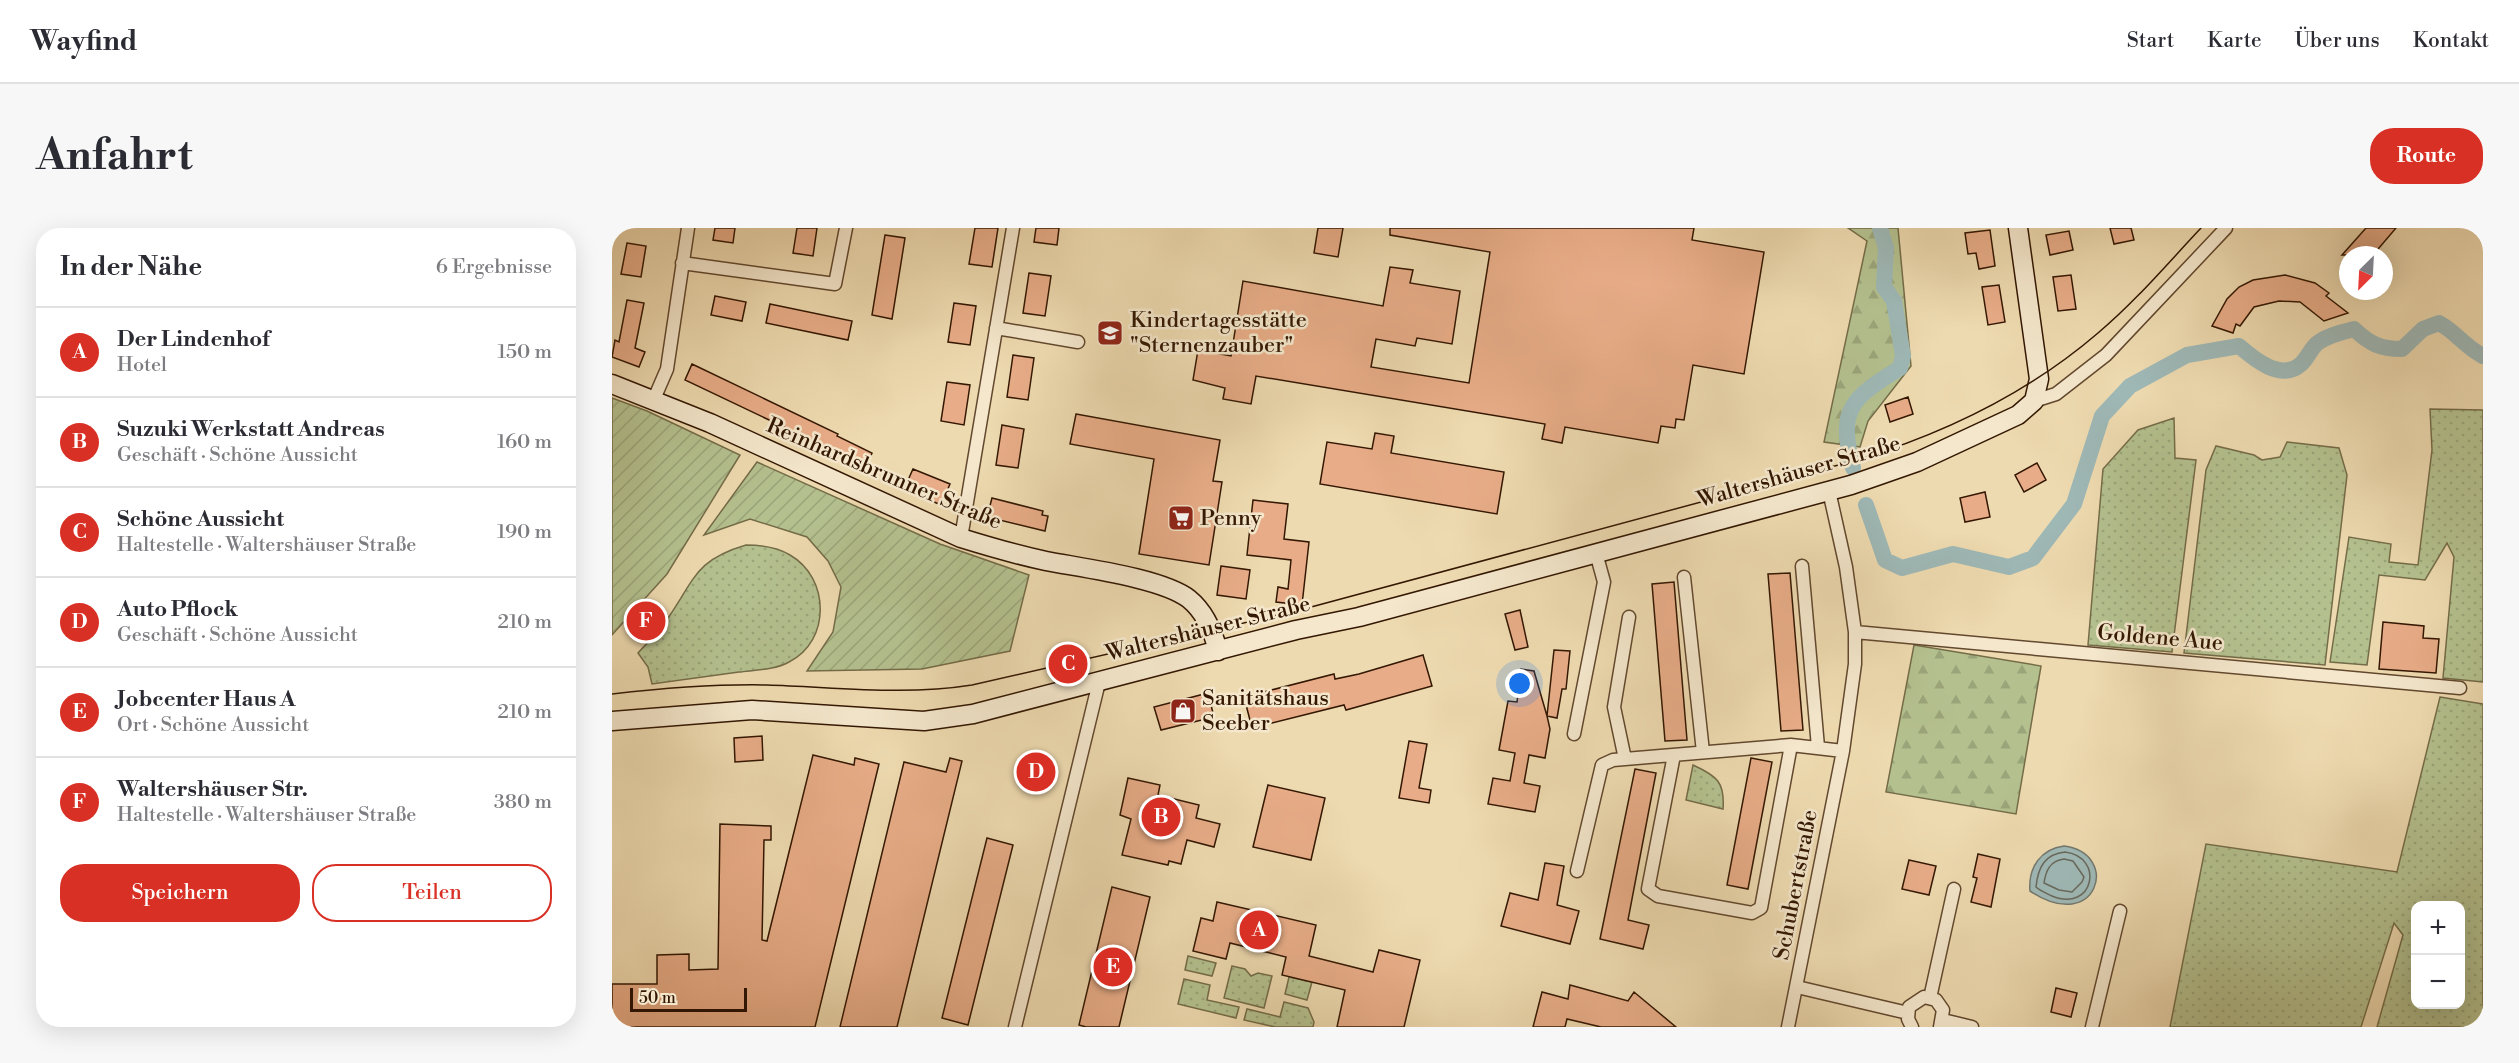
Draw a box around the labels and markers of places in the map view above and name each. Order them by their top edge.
place label: Kindertagesstätte "Sternenzauber" [1130,307,1307,359]
school or university icon: Kindertagesstätte "Sternenzauber" [1095,318,1125,348]
supermarket icon: Penny [1166,503,1196,533]
place label: Penny [1200,505,1262,532]
pin: F [627,598,666,644]
pin: C [1048,642,1088,686]
place label: Sanitätshaus Seeber [1202,685,1329,737]
shop icon: Sanitätshaus Seeber [1168,696,1198,726]
pin: D [1016,750,1056,794]
pin: B [1142,794,1180,840]
pin: A [1240,908,1278,952]
pin: E [1094,944,1132,990]

